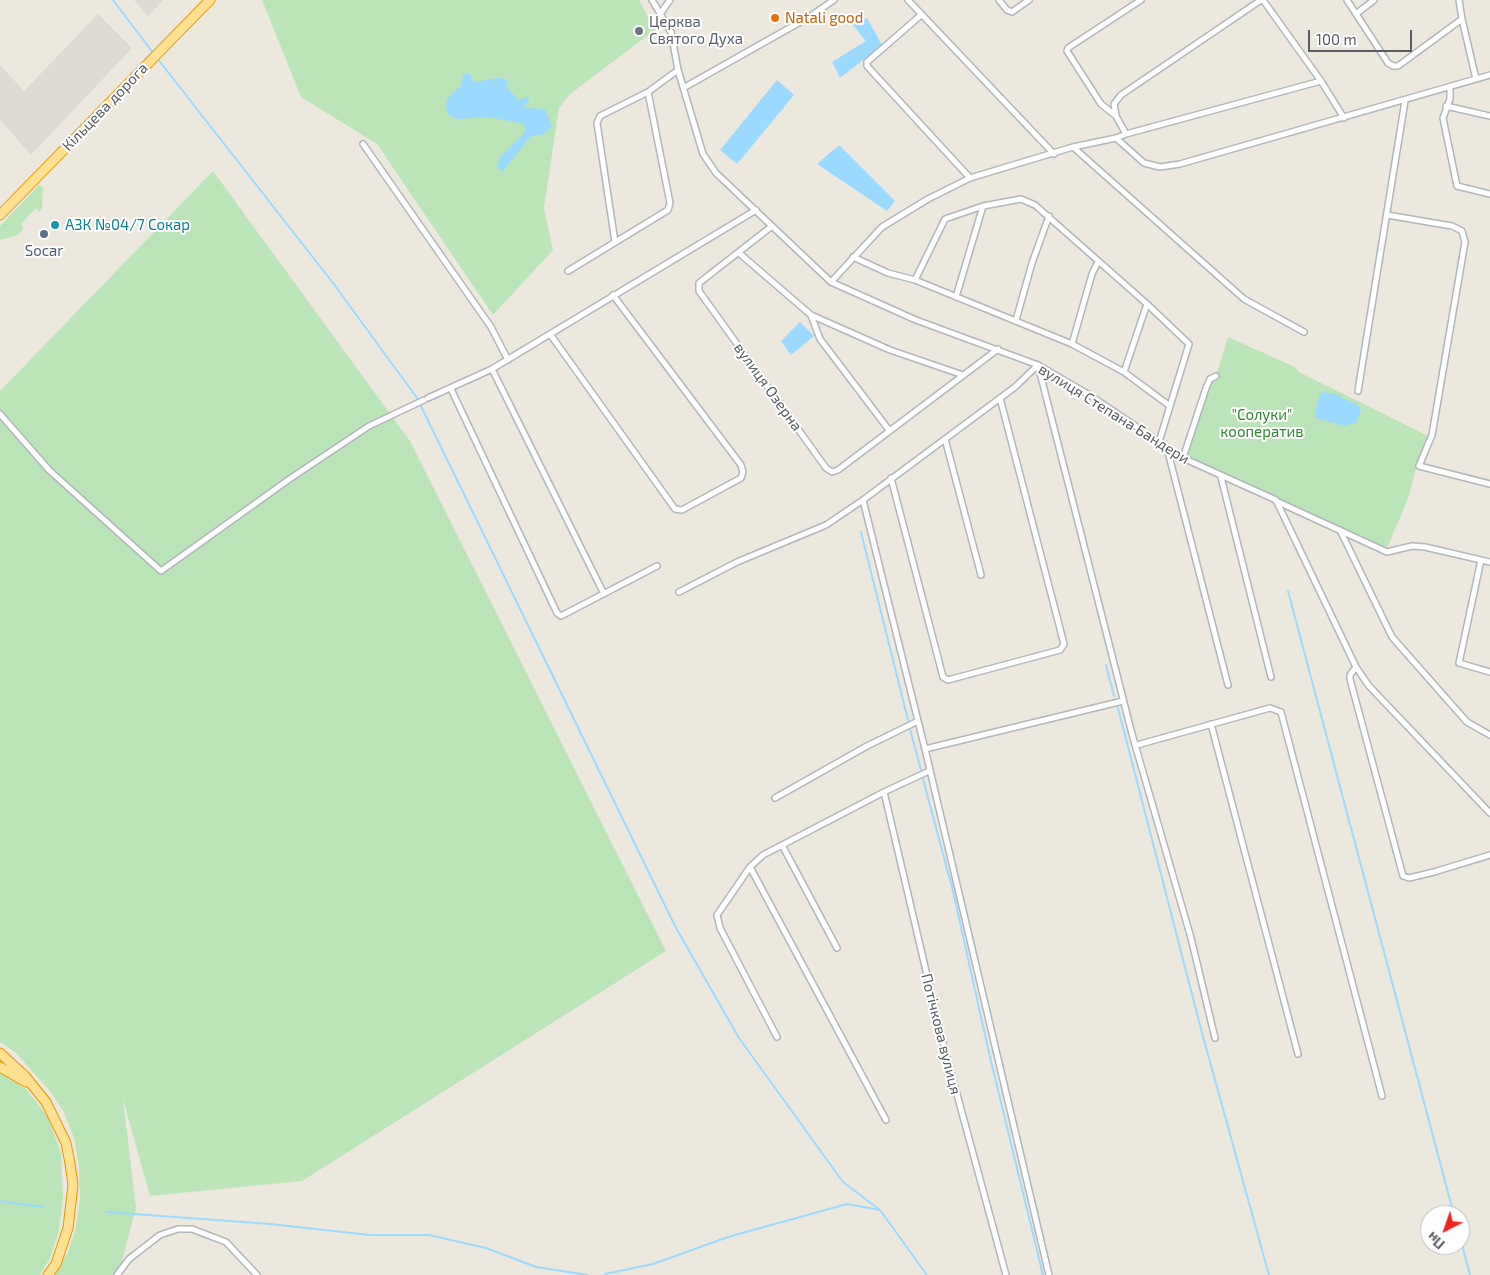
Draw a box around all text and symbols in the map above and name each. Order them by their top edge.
place label: Natali good [785,9,863,27]
marker: Natali good [769,12,781,24]
place label: Церква Святого Духа [649,13,743,48]
scale bar [1310,20,1414,52]
marker: Церква Святого Духа [633,25,645,37]
text: 100 m [1316,30,1357,48]
street label: Кільцева дорога [58,59,152,155]
place label: АЗК №04/7 Сокар [65,216,190,234]
marker: АЗК №04/7 Сокар [49,219,61,231]
marker: Socar [38,228,50,240]
place label: Socar [25,242,63,260]
street label: вулиця Озерна [730,339,806,435]
street label: вулиця Степана Бандери [1035,360,1193,468]
park label: "Солуки" кооператив [1220,406,1304,441]
street label: Потічкова вулиця [917,972,965,1096]
north arrow [1420,1205,1470,1255]
text: Пн [1423,1229,1448,1253]

